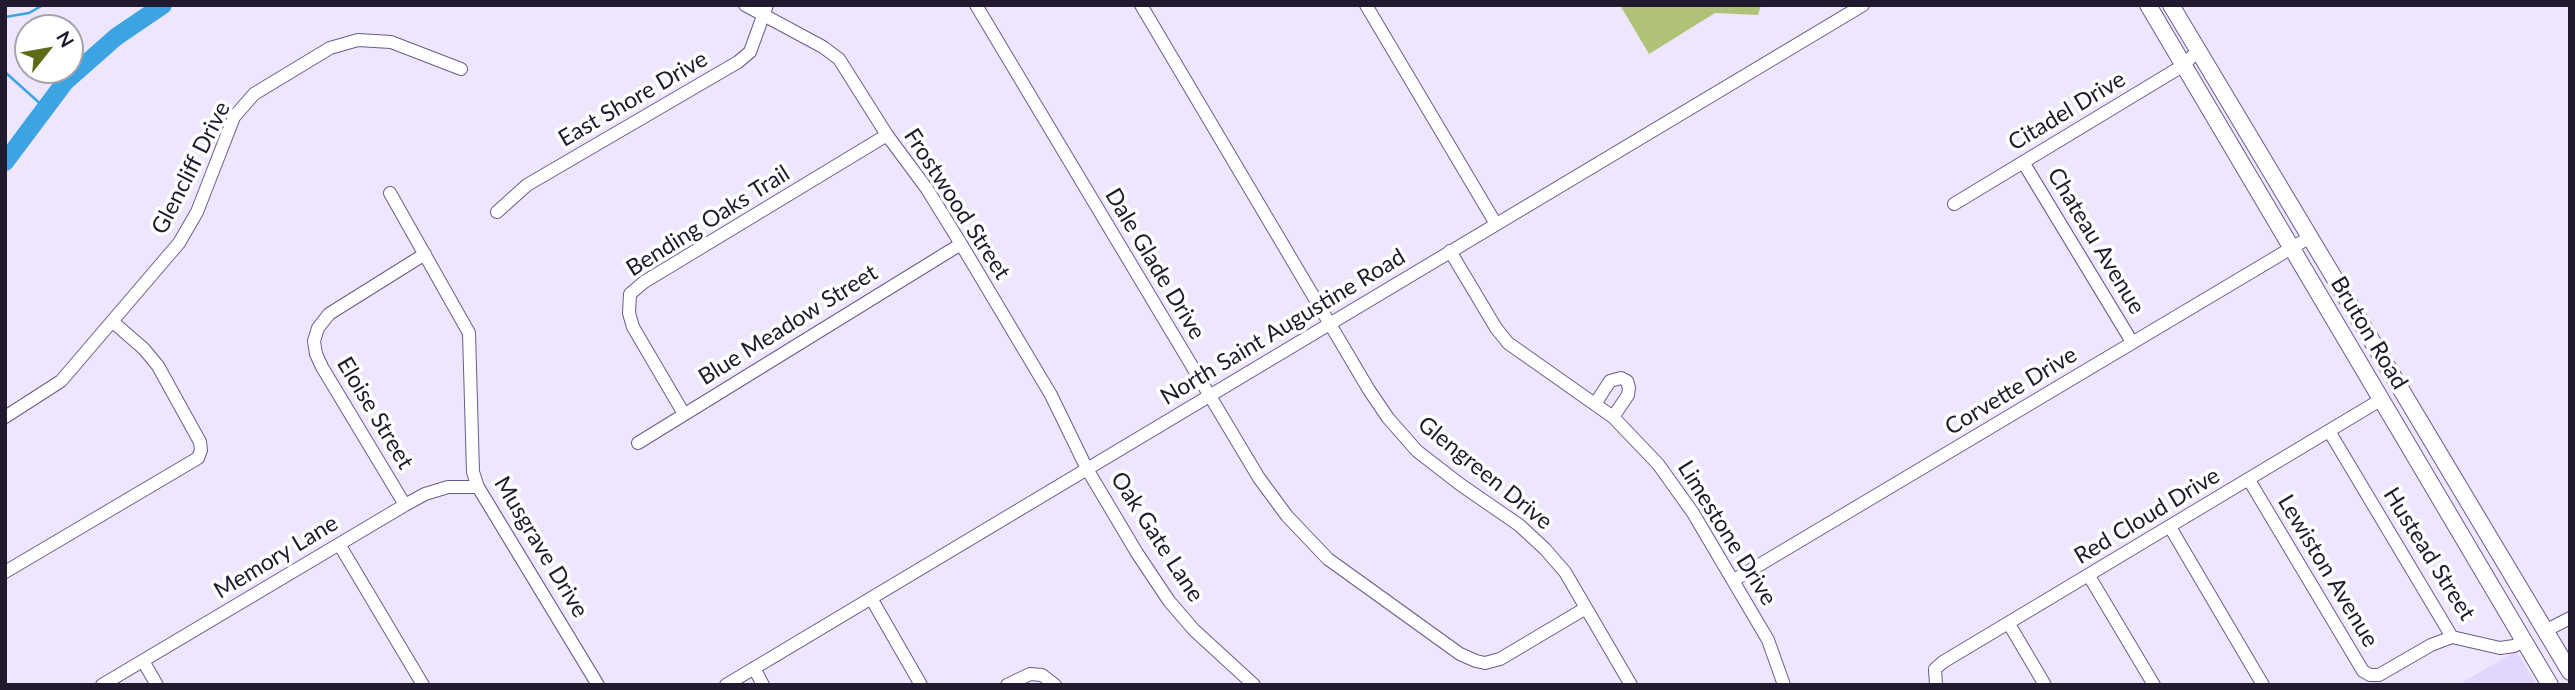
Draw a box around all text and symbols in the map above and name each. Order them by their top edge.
north arrow [14,14,84,84]
text: N [52,27,79,51]
street label: East Shore Drive [554,45,712,153]
street label: Citadel Drive [2003,65,2131,157]
street label: Glencliff Drive [146,97,236,239]
street label: Frostwood Street [898,123,1016,285]
street label: Bending Oaks Trail [621,160,795,282]
street label: Chateau Avenue [2041,163,2151,319]
street label: Dale Glade Drive [1099,183,1211,345]
street label: North Saint Augustine Road [1156,243,1410,411]
street label: Blue Meadow Street [693,259,883,391]
street label: Bruton Road [2325,272,2413,394]
street label: Corvette Drive [1940,341,2082,441]
street label: Eloise Street [331,352,419,474]
street label: Glengreen Drive [1412,410,1558,536]
street label: Limestone Drive [1672,456,1782,610]
street label: Red Cloud Drive [2069,462,2225,570]
street label: Oak Gate Lane [1105,467,1209,607]
street label: Musgrave Drive [488,471,594,623]
street label: Hustead Street [2377,483,2481,625]
street label: Lewiston Avenue [2272,490,2384,652]
street label: Memory Lane [209,509,343,605]

